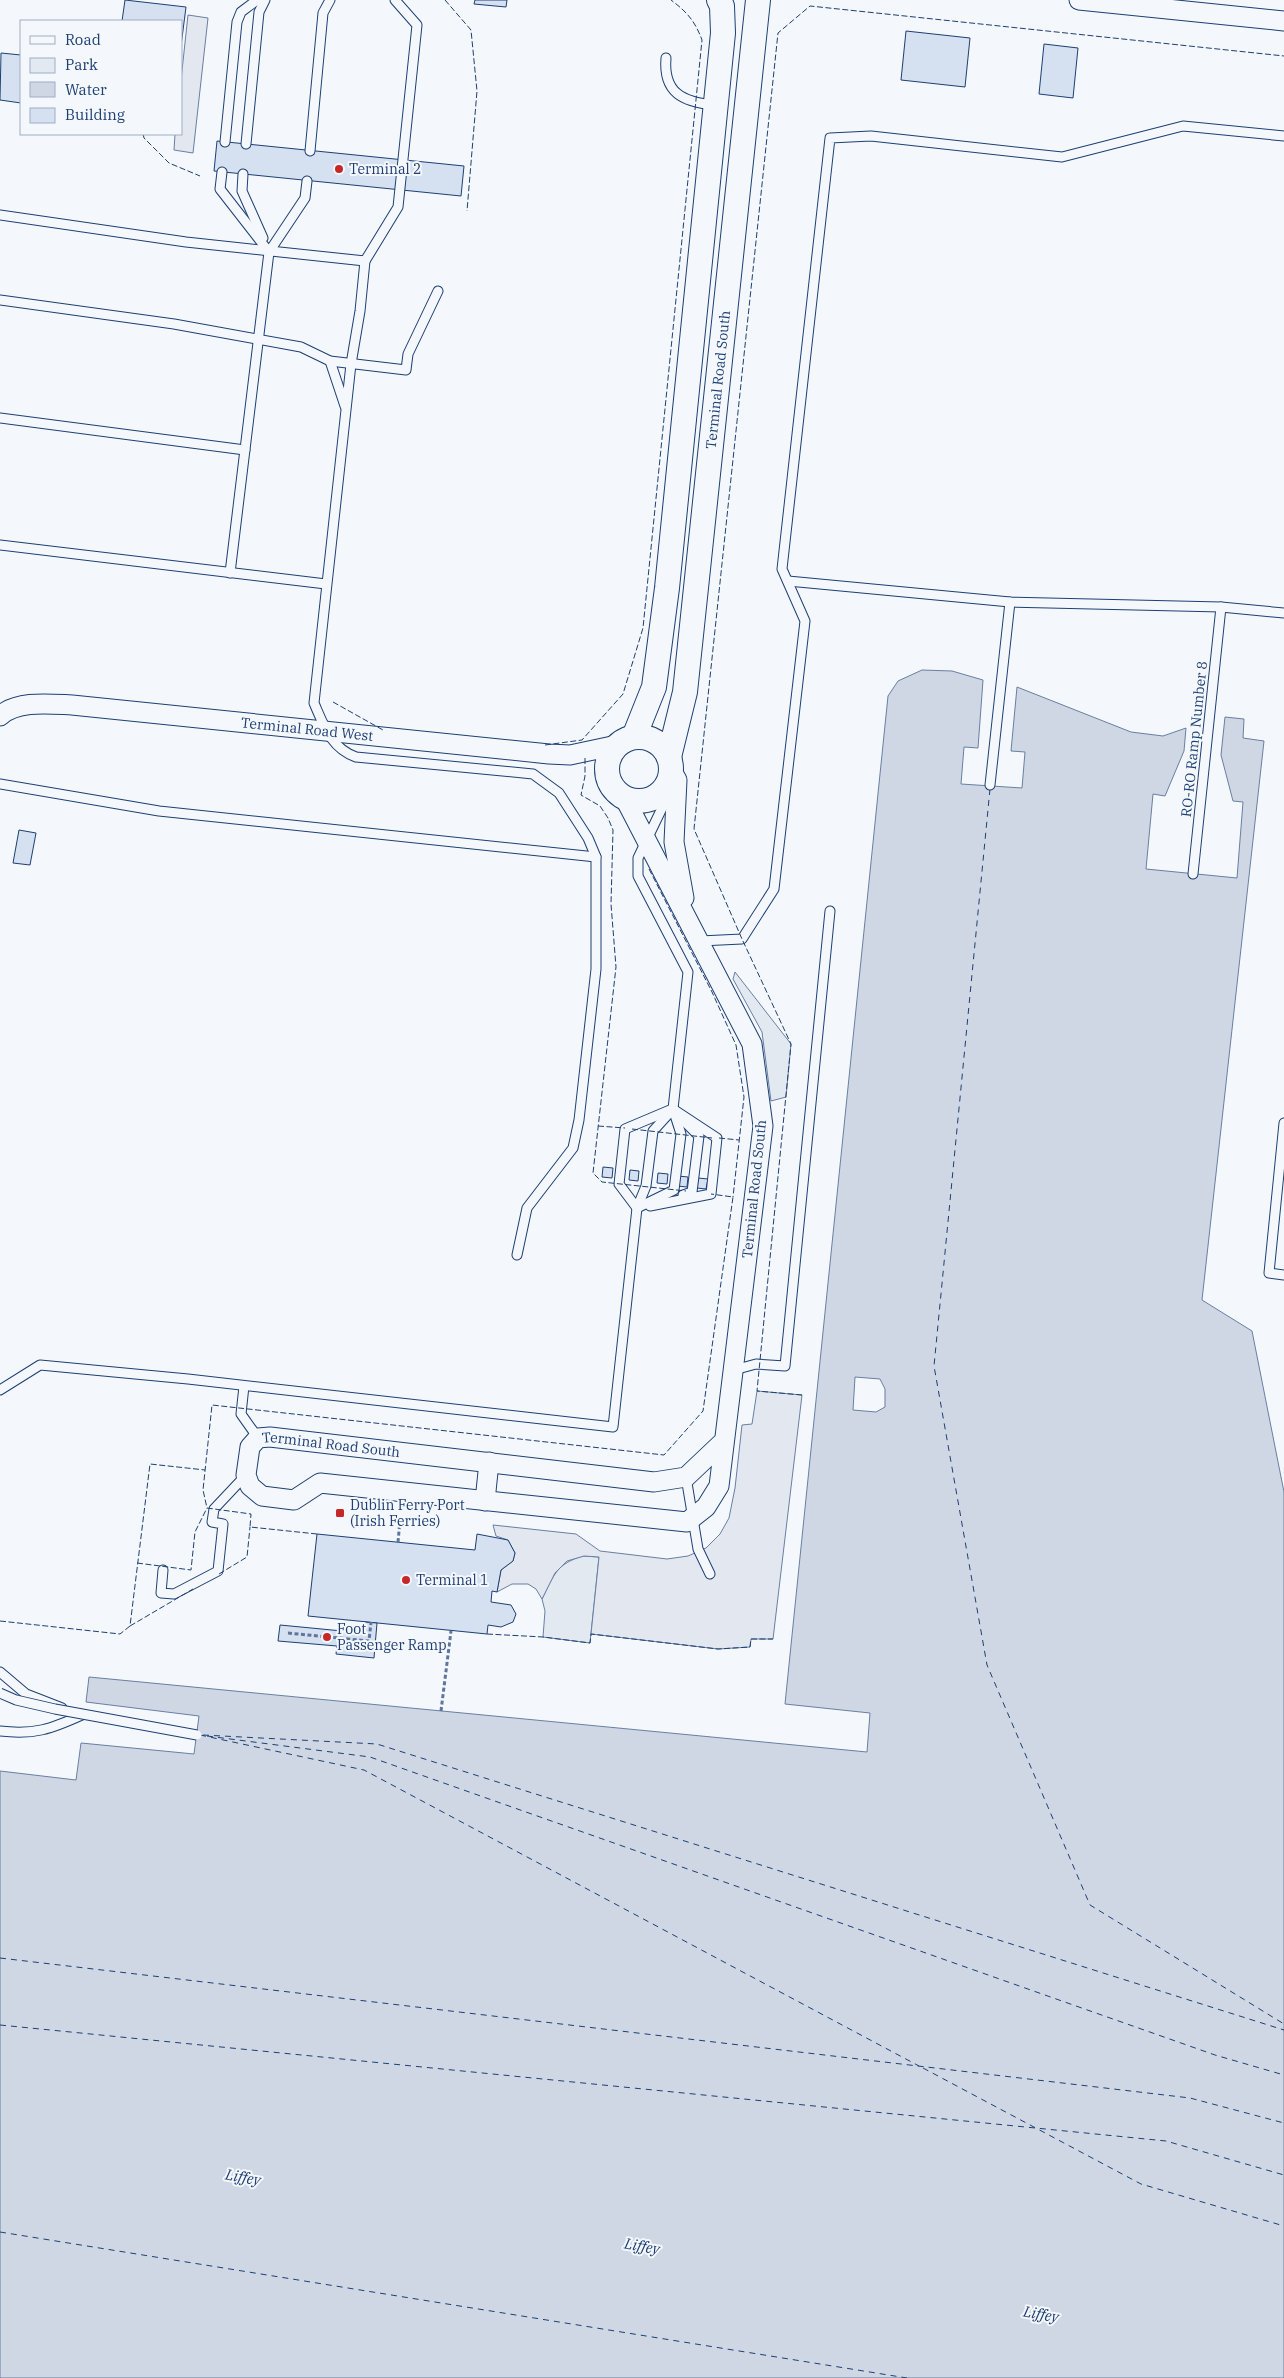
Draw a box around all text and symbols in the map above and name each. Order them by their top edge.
legend [20,20,182,135]
text: Road [65,30,101,49]
text: Park [65,55,98,74]
text: Water [65,80,107,99]
text: Building [65,105,125,124]
place label: Terminal 2 [349,160,421,178]
marker: Terminal 2 [333,163,345,175]
street label: Terminal Road South [702,309,734,450]
street label: RO-RO Ramp Number 8 [1177,660,1211,818]
street label: Terminal Road West [240,713,374,745]
street label: Terminal Road South [738,1119,770,1259]
street label: Terminal Road South [261,1428,401,1461]
place label: Dublin Ferry Port (Irish Ferries) [350,1496,465,1530]
marker: Dublin Ferry Port (Irish Ferries) [334,1507,346,1519]
place label: Terminal 1 [416,1571,488,1589]
marker: Terminal 1 [400,1574,412,1586]
place label: Foot Passenger Ramp [337,1620,447,1654]
marker: Foot Passenger Ramp [321,1631,333,1643]
water label: Liffey [223,2164,263,2190]
water label: Liffey [622,2233,662,2259]
water label: Liffey [1021,2301,1061,2327]

